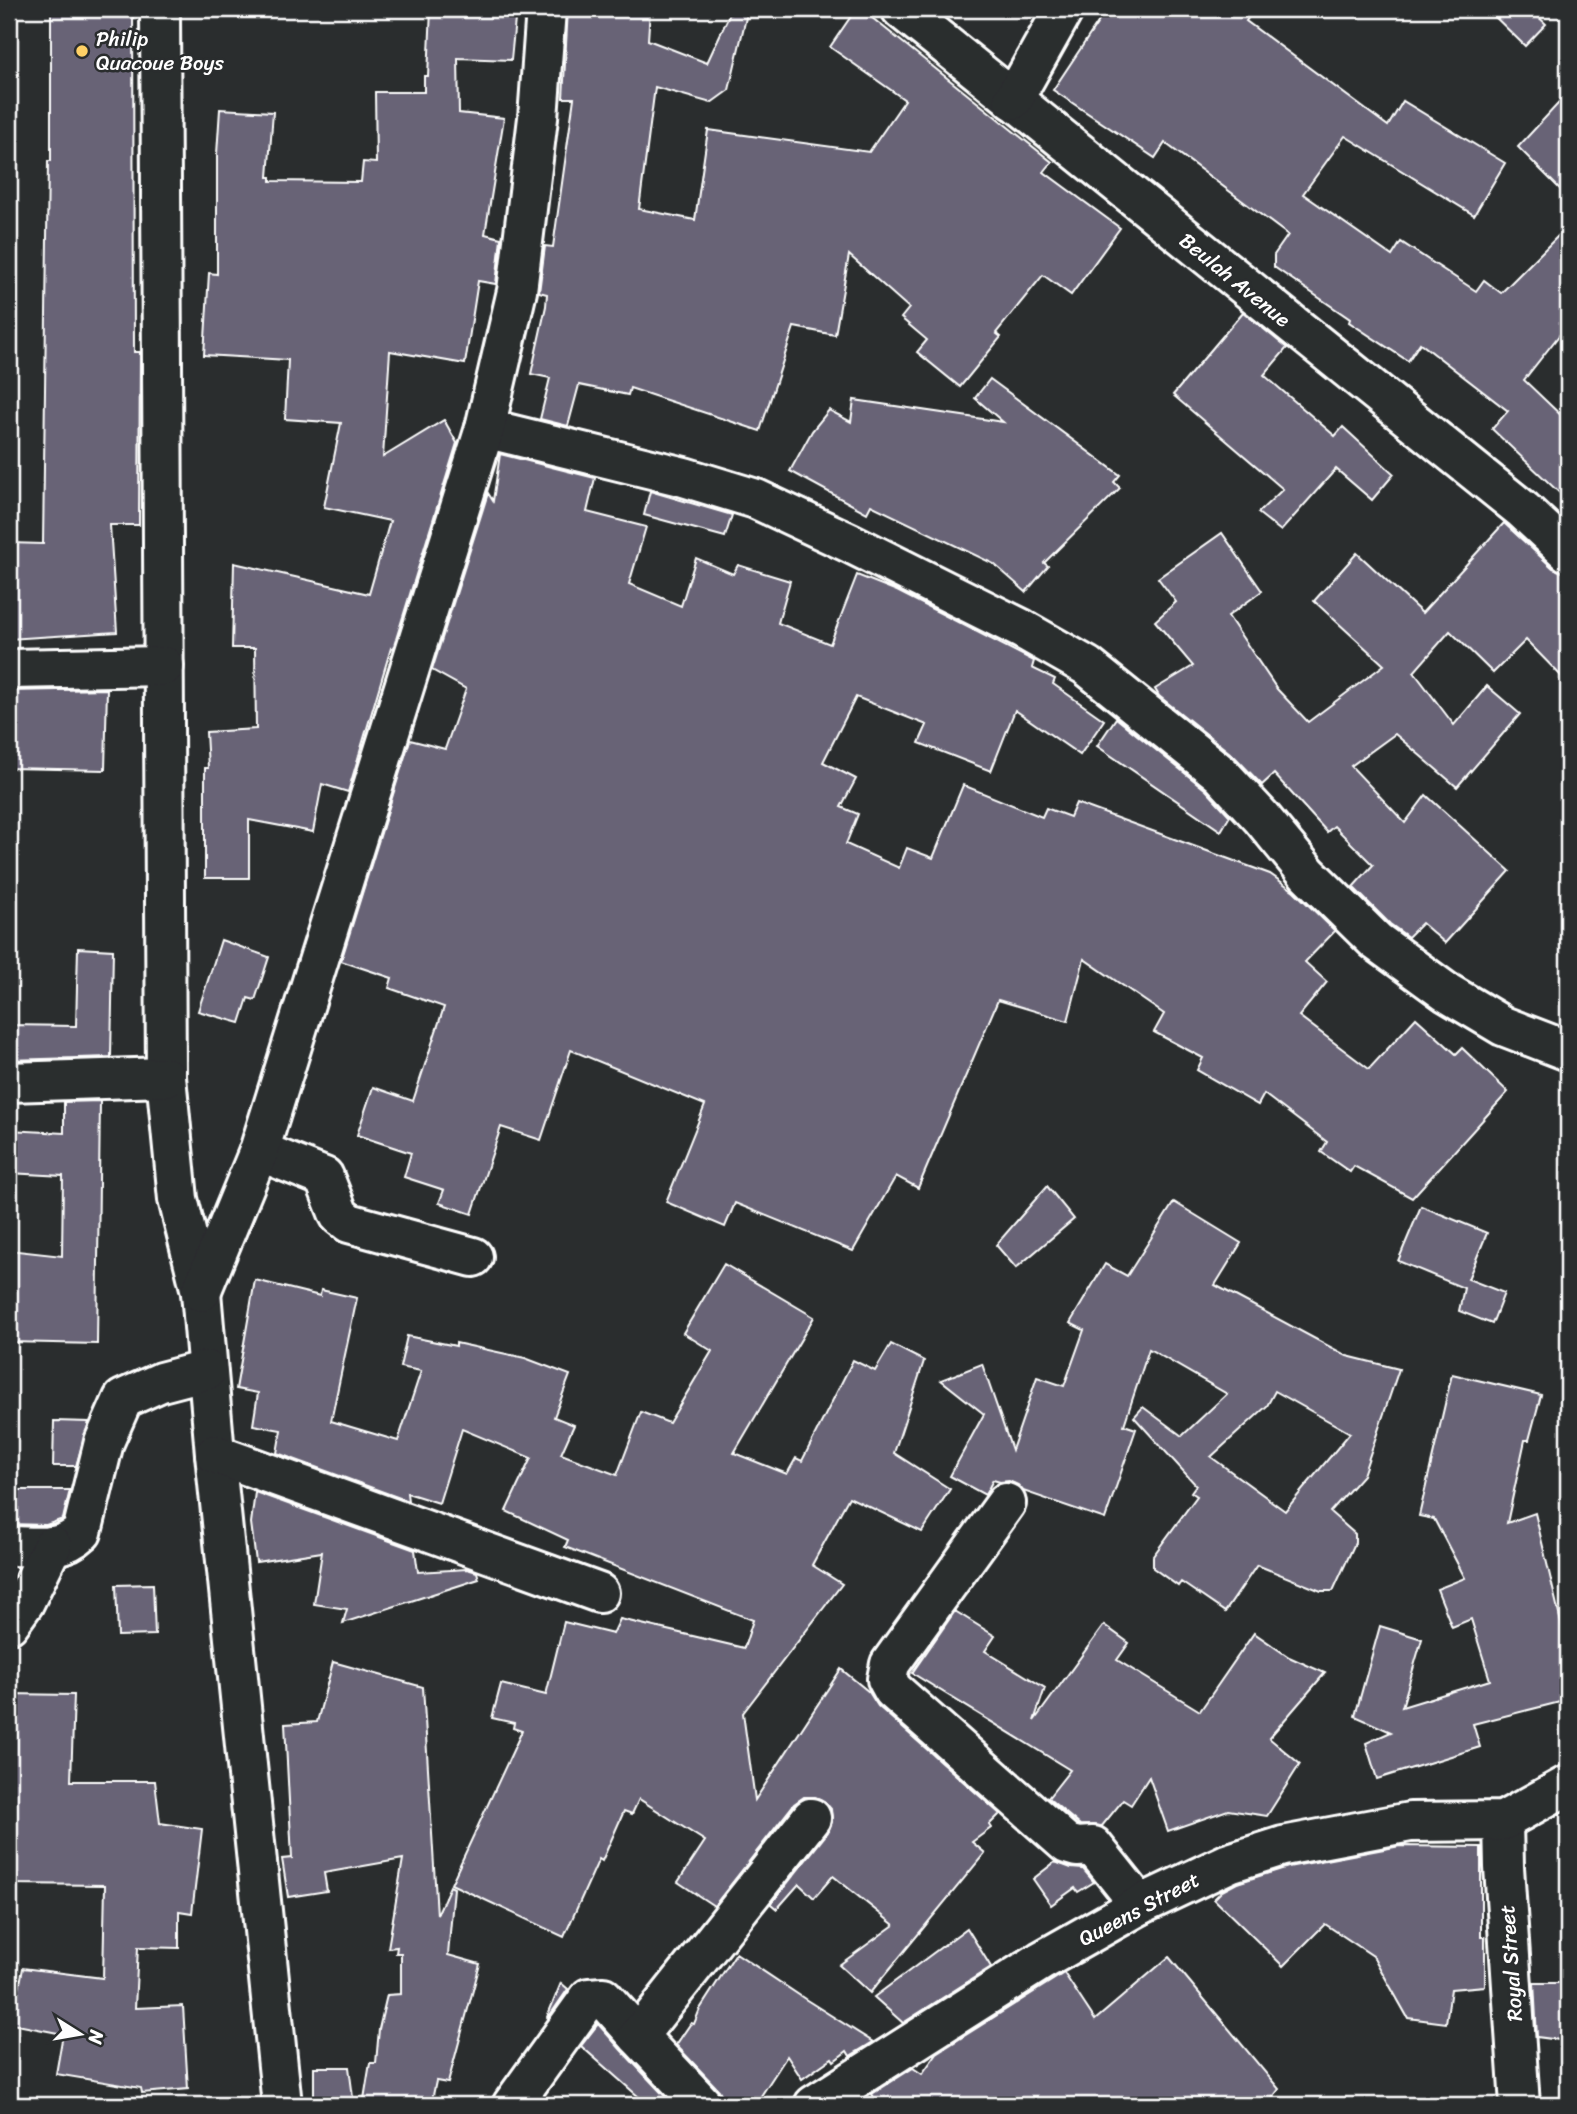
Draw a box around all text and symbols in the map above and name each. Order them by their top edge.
place label: Philip Quacoue Boys [96,20,224,82]
marker: Philip Quacoue Boys [74,43,90,59]
street label: Beulah Avenue [1170,223,1300,337]
street label: Queens Street [1071,1861,1207,1957]
street label: Royal Street [1488,1903,1534,2023]
north arrow [46,1998,116,2068]
text: N [79,2027,114,2048]

